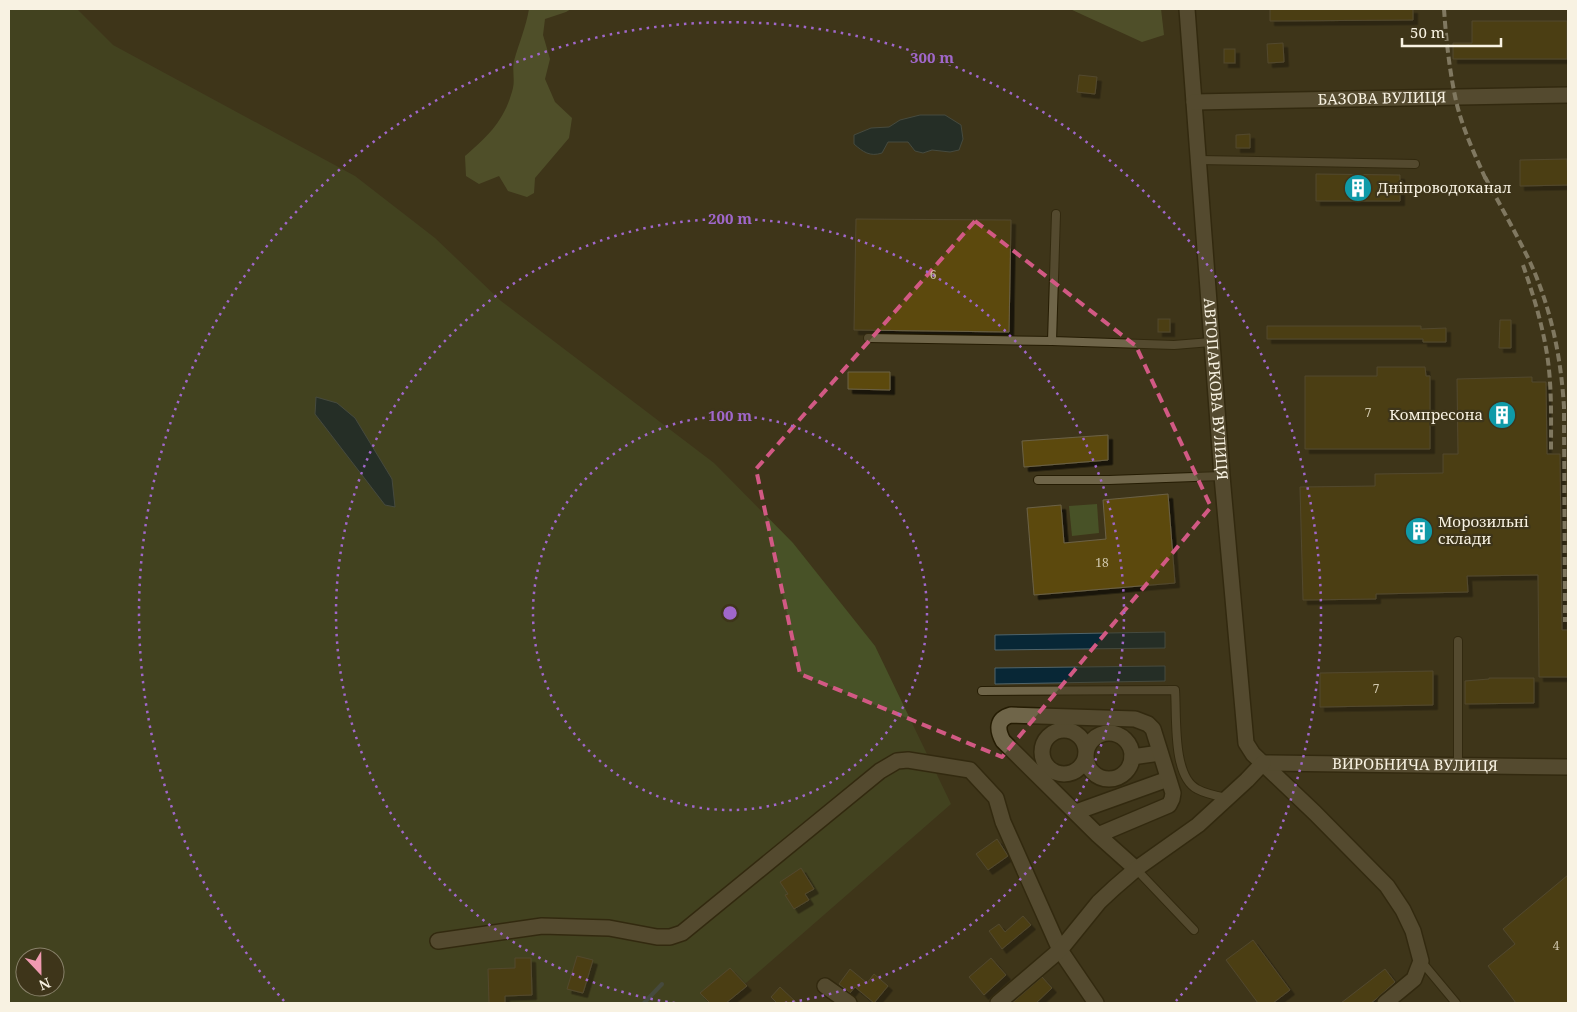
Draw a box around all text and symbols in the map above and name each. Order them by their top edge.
scale bar [1402,15,1501,47]
text: 50 m [1410,22,1445,42]
text: 300 m [910,47,954,67]
street label: БАЗОВА ВУЛИЦЯ [1317,86,1447,109]
building icon: Дніпроводоканал [1343,173,1373,203]
place label: Дніпроводоканал [1377,177,1512,197]
text: 200 m [708,208,752,228]
house number: 6 [930,266,937,283]
street label: АВТОПАРКОВА ВУЛИЦЯ [1200,297,1233,481]
building icon: Компресона [1487,400,1517,430]
house number: 7 [1365,404,1372,421]
place label: Компресона [1389,404,1483,424]
text: 100 m [708,405,752,425]
place label: Морозильні склади [1438,511,1529,548]
building icon: Морозильні склади [1404,516,1434,546]
house number: 18 [1095,554,1109,571]
centre of rings [721,604,739,622]
house number: 7 [1373,680,1380,697]
street label: ВИРОБНИЧА ВУЛИЦЯ [1332,753,1498,775]
house number: 4 [1553,937,1560,954]
north arrow [15,947,65,997]
text: N [36,974,54,995]

